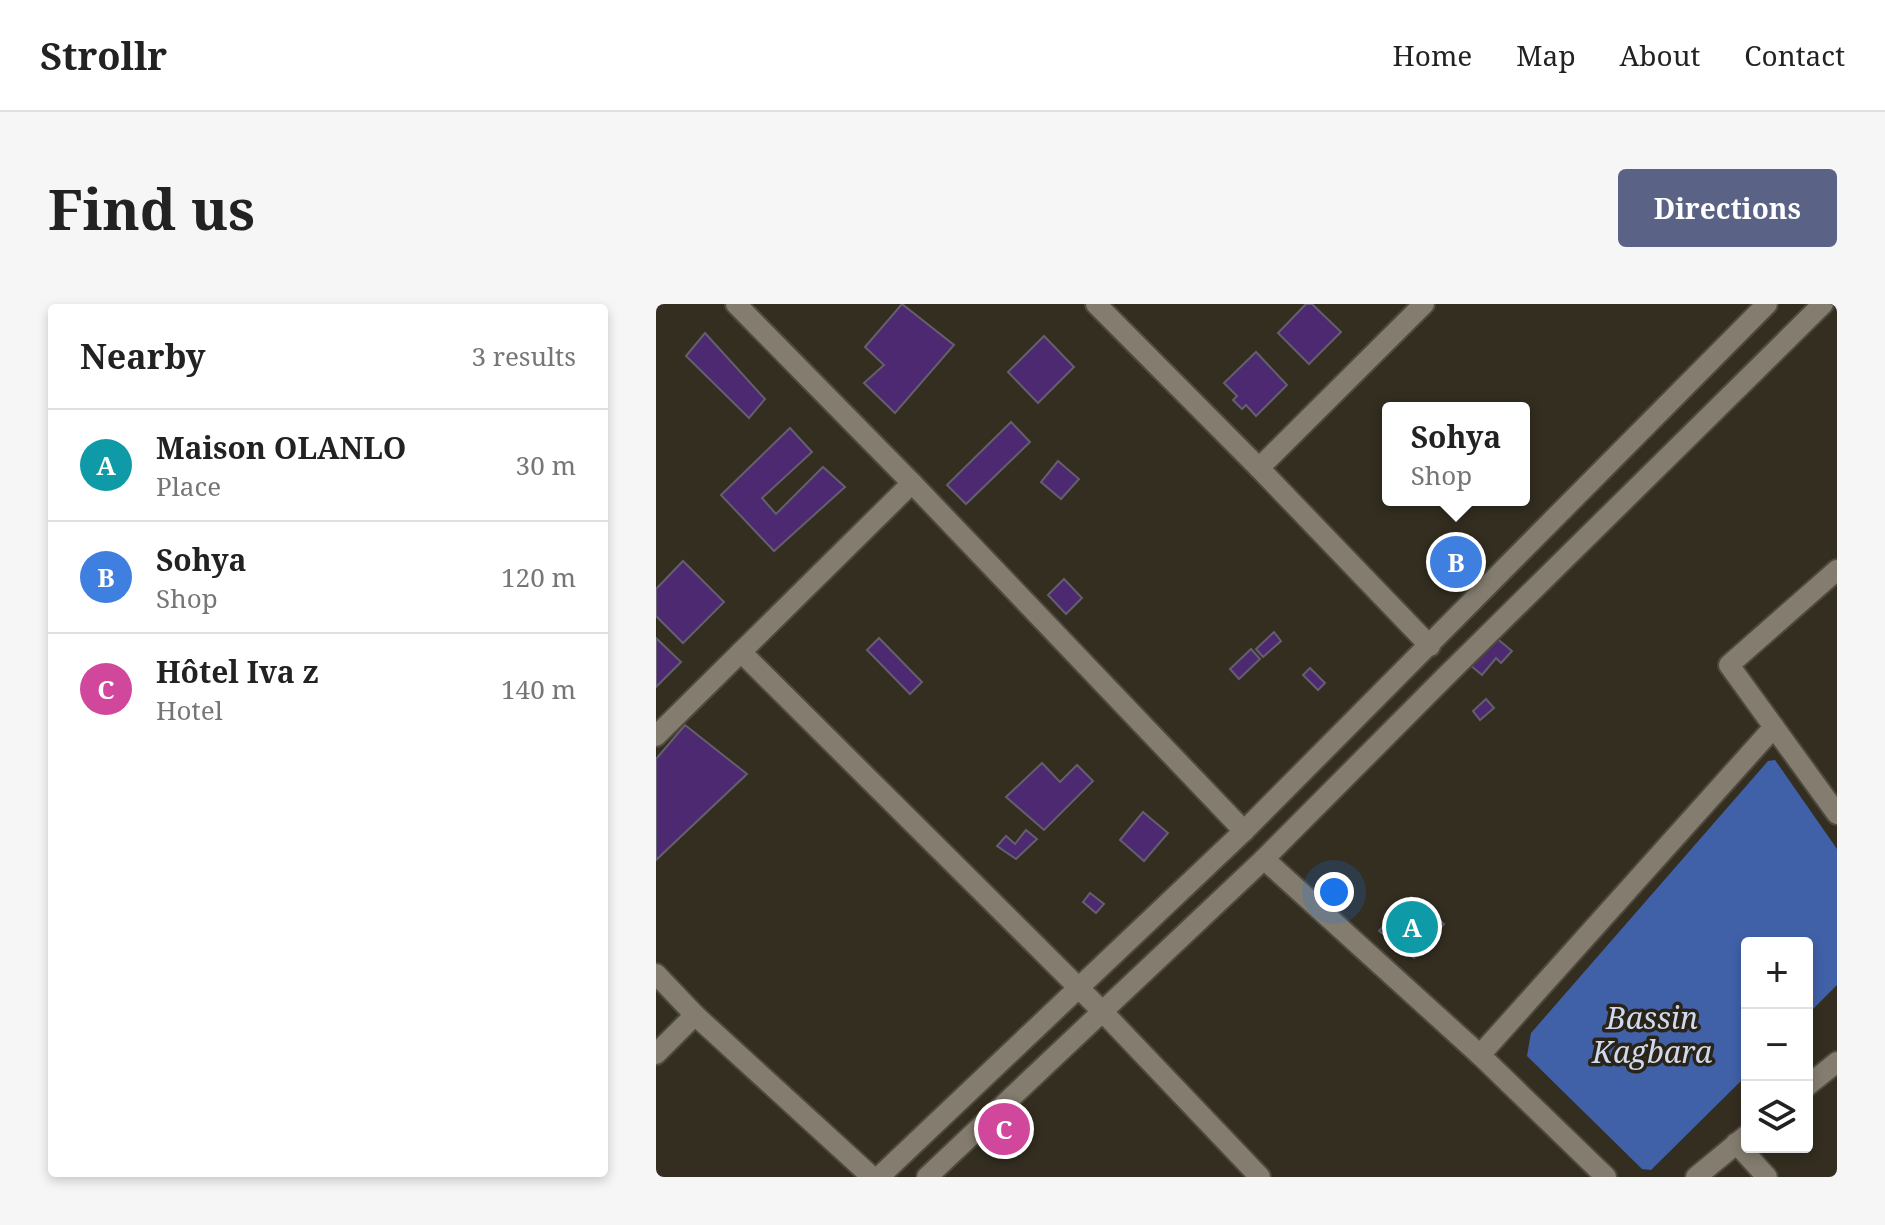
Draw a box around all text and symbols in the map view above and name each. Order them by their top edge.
text: Strollr [40,29,167,81]
text: Home [1393,36,1472,74]
text: Map [1516,36,1576,74]
text: About [1620,36,1700,74]
text: Contact [1744,36,1845,74]
button: Directions [1618,169,1837,247]
text: Find us [48,170,255,246]
text: Nearby [80,333,206,379]
text: 3 results [471,338,576,374]
popup [1382,402,1530,506]
text: Sohya [1411,416,1501,457]
text: Maison OLANLO [156,427,406,468]
text: A [96,447,116,483]
text: 30 m [516,447,576,483]
text: Shop [1411,457,1472,493]
text: Place [156,468,221,504]
pin: B [1430,532,1482,592]
text: Sohya [156,539,247,580]
text: B [97,559,115,595]
text: 120 m [501,559,576,595]
text: Shop [156,580,218,616]
text: Hôtel Iva z [156,651,319,692]
text: C [97,671,115,707]
text: 140 m [501,671,576,707]
text: Hotel [156,692,223,728]
your location [1314,872,1354,912]
pin: A [1386,897,1438,957]
map controls [1741,937,1813,1153]
button: + [1741,937,1813,1009]
water label: Bassin Kagbara [1591,997,1713,1072]
button: − [1741,1009,1813,1081]
button: layers [1741,1081,1813,1153]
pin: C [978,1099,1030,1159]

